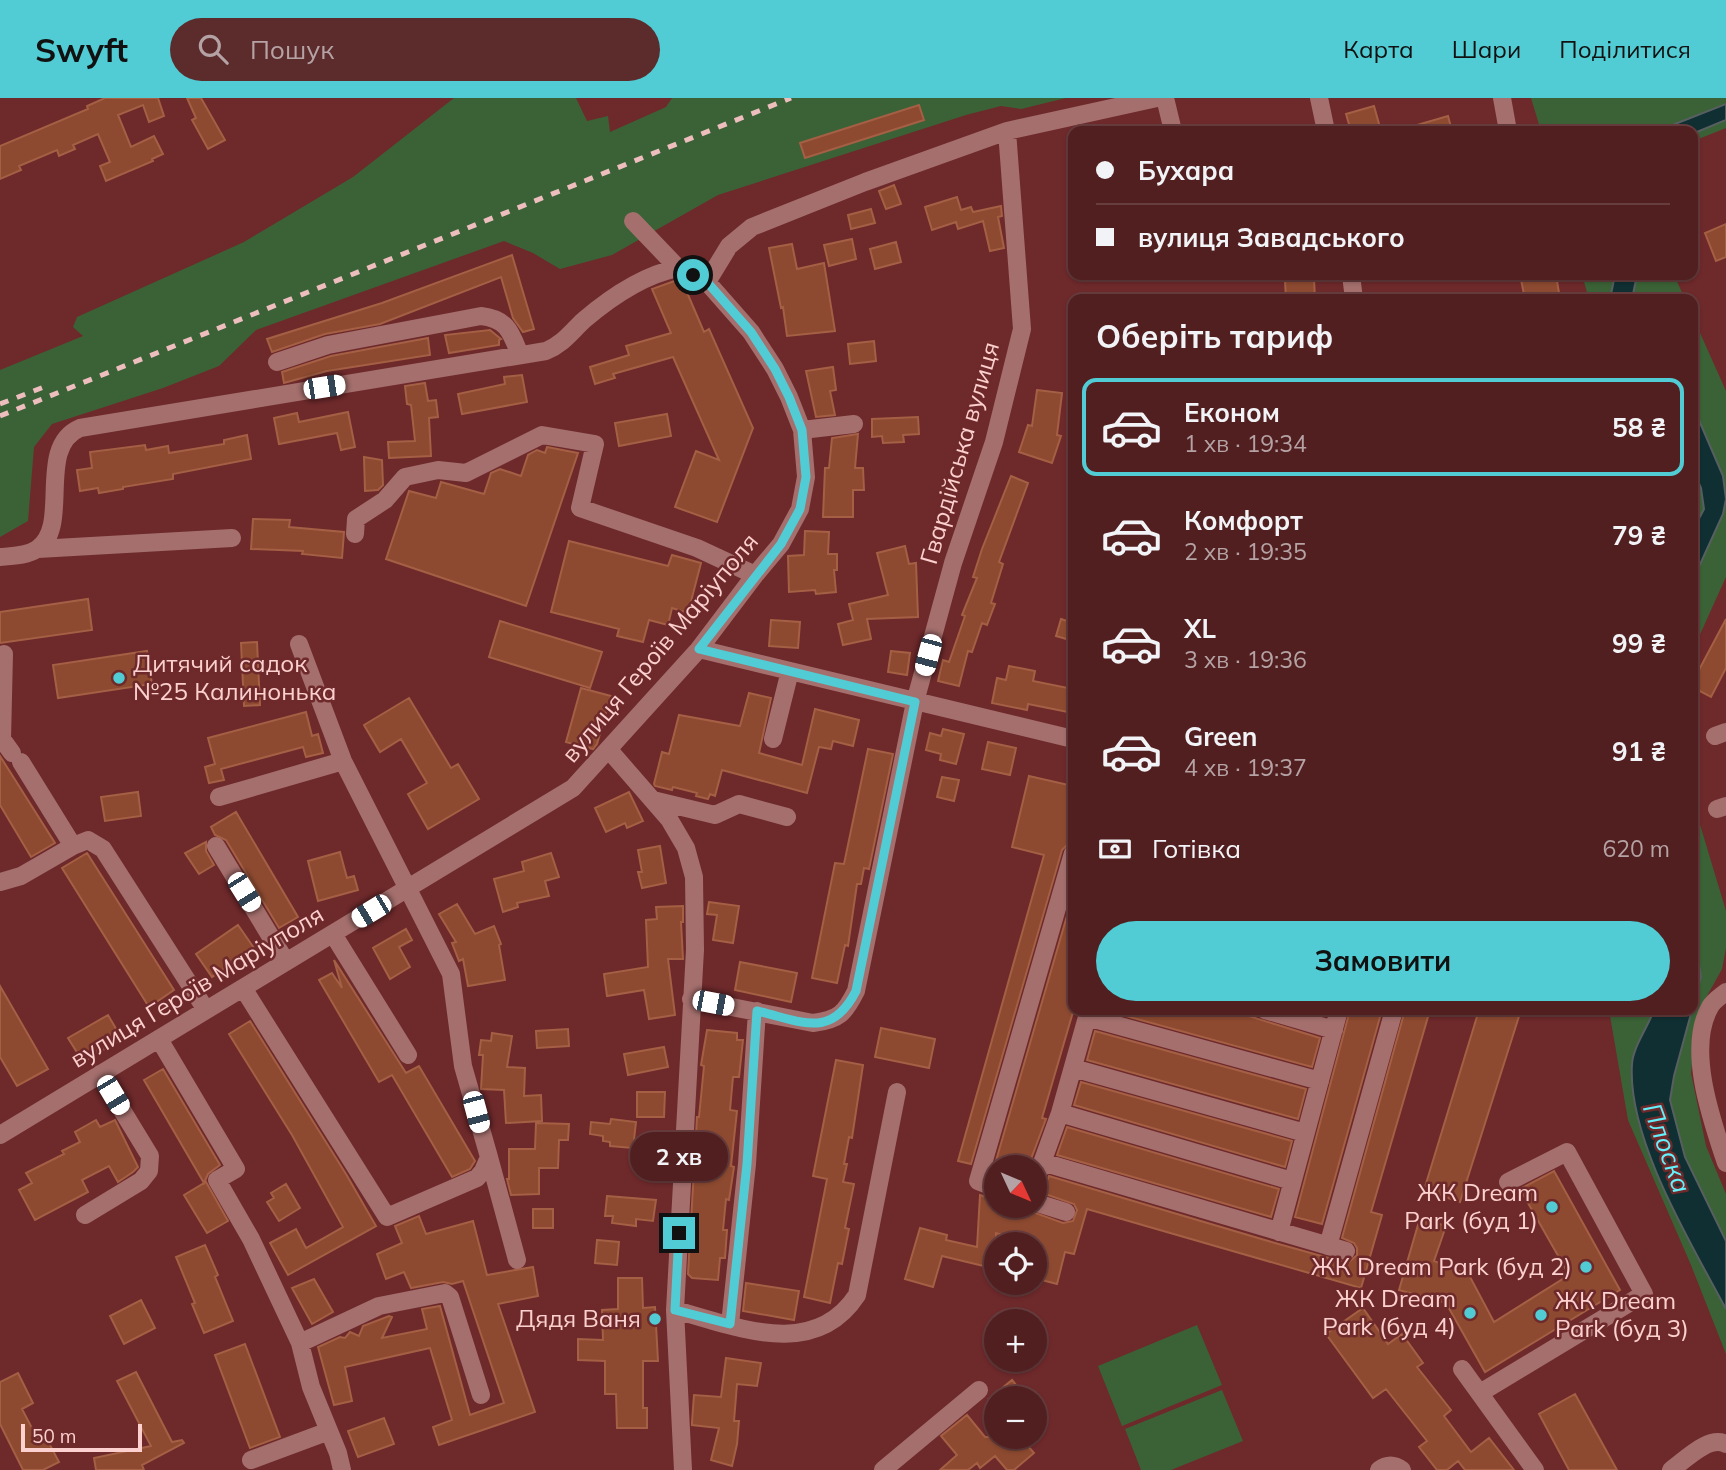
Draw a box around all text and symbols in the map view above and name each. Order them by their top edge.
search box [170,18,660,81]
text: Swyft [35,29,128,70]
icon: search [194,30,232,68]
text: Пошук [250,33,334,66]
text: Карта [1343,34,1414,64]
text: Шари [1452,34,1521,64]
text: Поділитися [1559,34,1691,64]
text: Бухара [1138,154,1234,187]
text: вулиця Завадського [1138,221,1405,254]
route start [677,259,709,291]
text: Оберіть тариф [1096,316,1333,356]
street label: Гвардійська вулиця [913,338,1005,567]
car [302,373,347,401]
icon: car [1100,396,1163,459]
text: Економ [1184,396,1280,429]
text: 58 ₴ [1612,411,1666,444]
text: 1 хв · 19:34 [1184,429,1307,458]
icon: car [1100,504,1163,567]
text: Комфорт [1184,504,1303,537]
text: 79 ₴ [1612,519,1666,552]
street label: вулиця Героїв Маріуполя [554,527,764,768]
text: 2 хв · 19:35 [1184,537,1307,566]
icon: car [1100,612,1163,675]
text: XL [1184,612,1216,645]
text: 99 ₴ [1612,627,1666,660]
car [913,632,944,678]
text: 3 хв · 19:36 [1184,645,1307,674]
place label: Дитячий садок №25 Калинонька [133,648,336,706]
marker: Дитячий садок №25 Калинонька [111,670,127,686]
icon: car [1100,720,1163,783]
text: Green [1184,720,1257,753]
text: 91 ₴ [1612,735,1666,768]
text: 4 хв · 19:37 [1184,753,1307,782]
icon: cash [1096,830,1134,868]
text: Готівка [1152,832,1241,865]
text: 620 m [1602,834,1670,863]
car [224,869,265,915]
car [348,891,395,931]
street label: вулиця Героїв Маріуполя [64,899,329,1074]
button: Замовити [1096,921,1670,1001]
car [691,989,736,1017]
car [94,1072,133,1118]
car [461,1089,492,1135]
water label: Плоска [1636,1098,1699,1197]
callout: 2 хв [630,1132,728,1180]
text: 2 хв [656,1142,702,1171]
north arrow [984,1155,1046,1218]
map controls [984,1155,1047,1449]
place label: ЖК Dream Park (буд 1) [1404,1177,1538,1235]
marker: ЖК Dream Park (буд 1) [1544,1199,1560,1215]
route end [663,1217,695,1249]
button: locate [984,1232,1047,1295]
place label: ЖК Dream Park (буд 2) [1311,1251,1572,1281]
marker: ЖК Dream Park (буд 2) [1578,1259,1594,1275]
place label: ЖК Dream Park (буд 4) [1322,1283,1456,1341]
place label: ЖК Dream Park (буд 3) [1555,1285,1689,1343]
place label: Дядя Ваня [516,1303,641,1333]
marker: ЖК Dream Park (буд 4) [1462,1305,1478,1321]
marker: ЖК Dream Park (буд 3) [1533,1307,1549,1323]
button: + [984,1309,1047,1372]
marker: Дядя Ваня [647,1311,663,1327]
button: − [984,1386,1047,1449]
scale bar [21,1421,142,1453]
text: 50 m [32,1424,76,1448]

